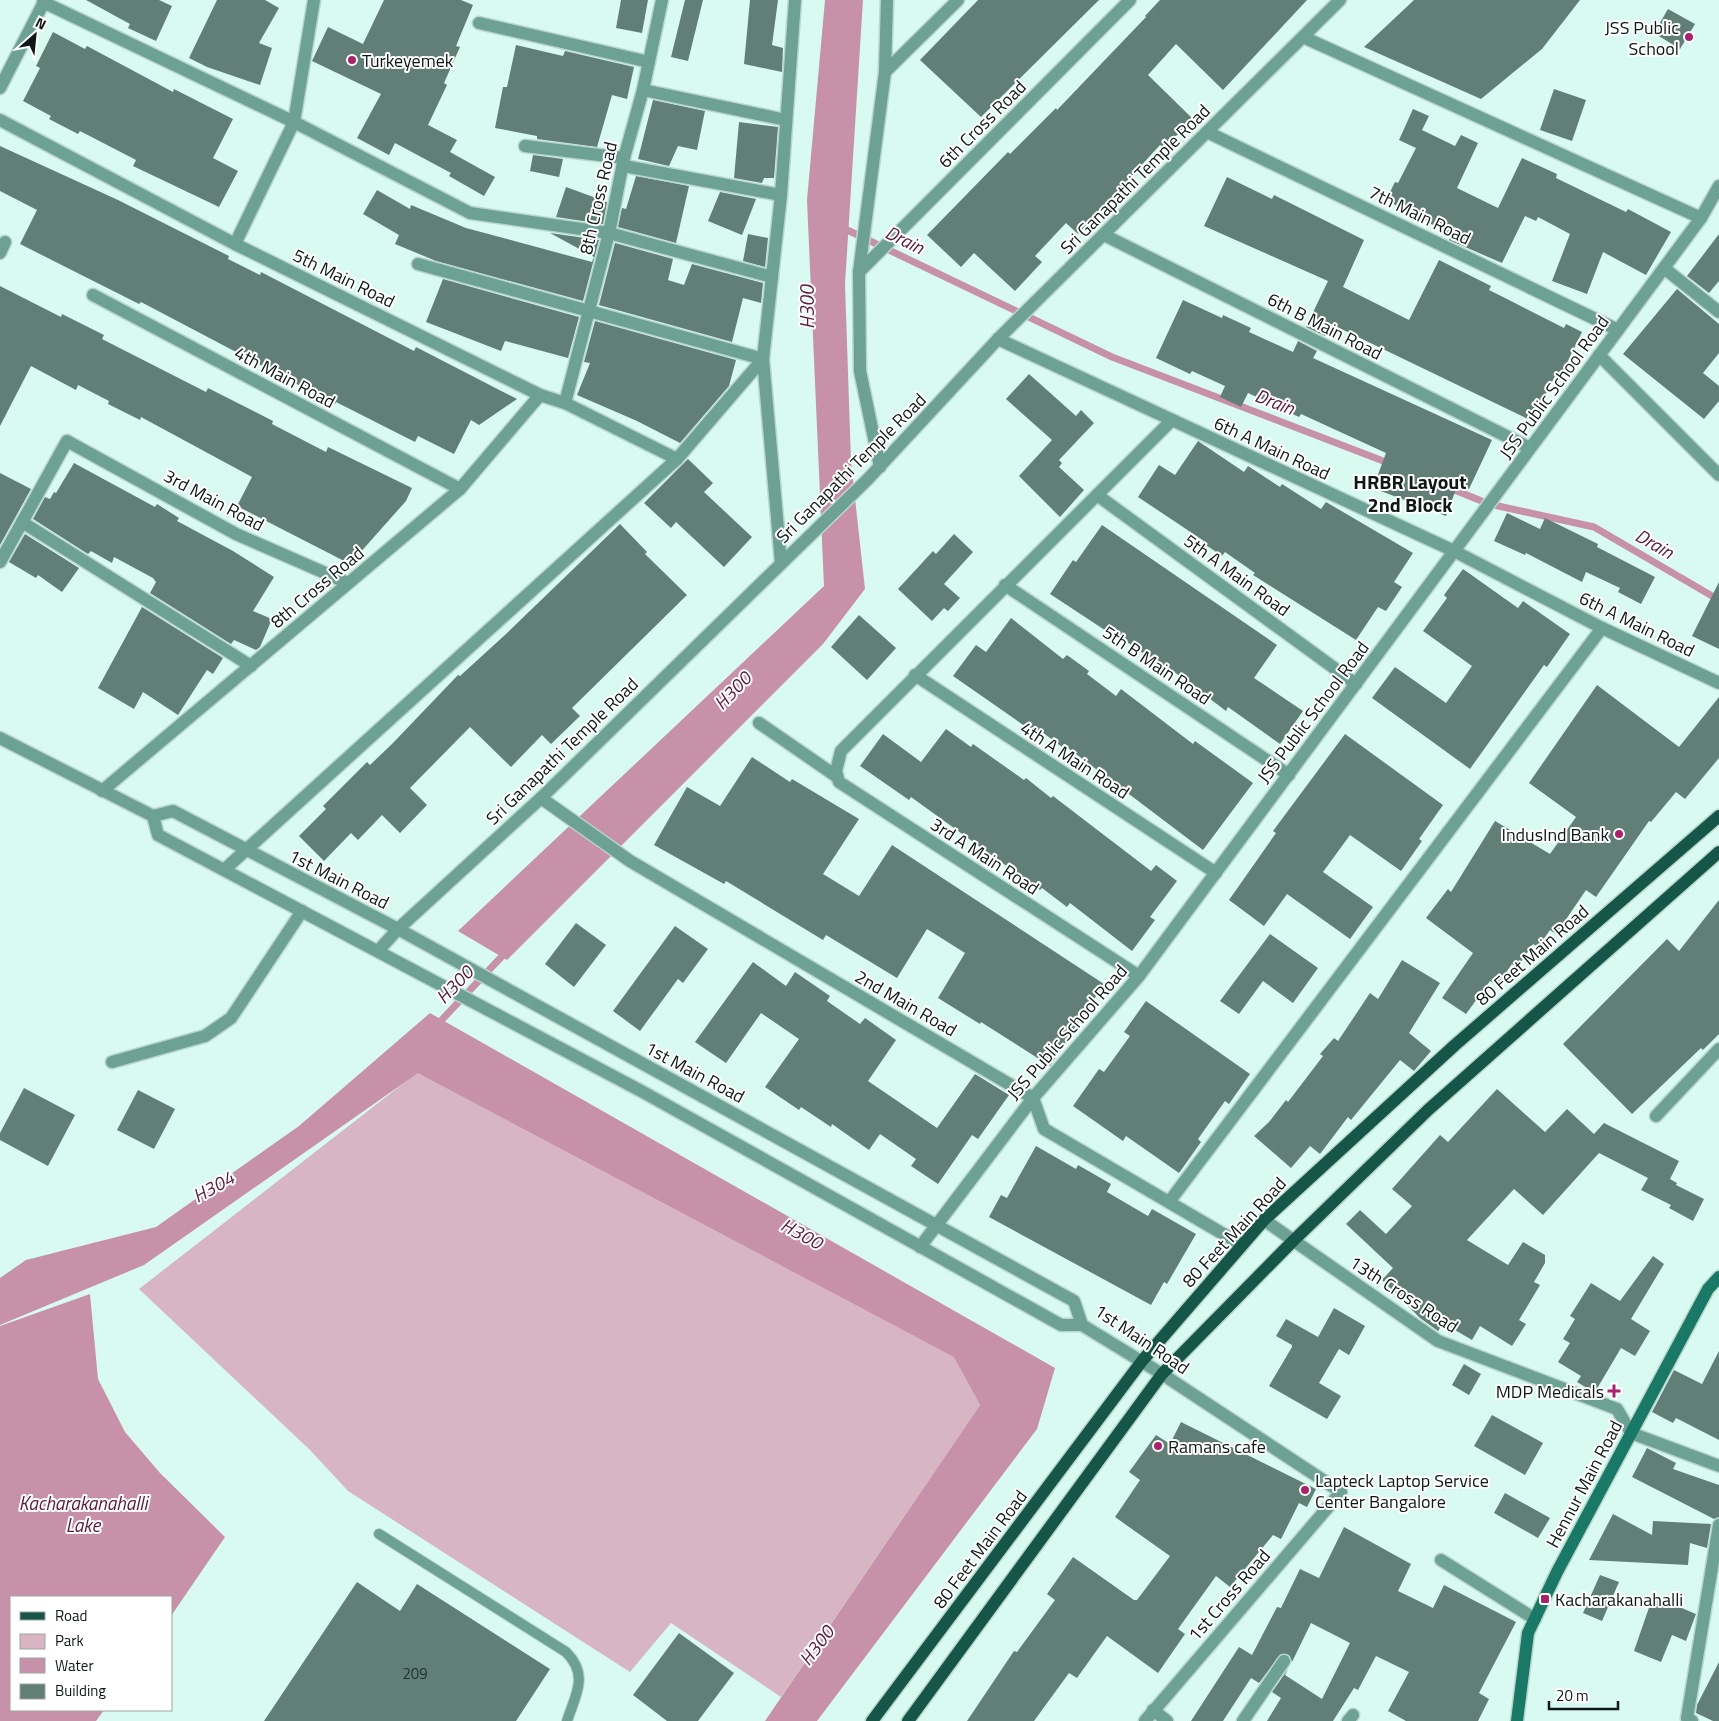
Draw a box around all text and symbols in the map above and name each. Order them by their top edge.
north arrow [10,10,60,60]
text: N [32,11,50,35]
place label: JSS Public School [1605,14,1679,62]
marker: JSS Public School [1683,31,1695,43]
place label: Turkeyemek [362,47,454,74]
marker: Turkeyemek [346,54,358,66]
street label: 6th Cross Road [932,74,1032,174]
street label: Sri Ganapathi Temple Road [1054,98,1216,260]
street label: 8th Cross Road [572,139,624,257]
street label: 7th Main Road [1364,179,1476,251]
water label: Drain [881,217,930,261]
street label: 5th Main Road [288,242,400,314]
water label: H300 [792,284,821,329]
street label: 6th B Main Road [1263,285,1387,367]
street label: JSS Public School Road [1493,310,1615,464]
street label: 4th Main Road [230,339,340,415]
water label: Drain [1251,380,1299,422]
street label: Sri Ganapathi Temple Road [770,387,932,549]
street label: 6th A Main Road [1209,409,1335,487]
street label: 3rd Main Road [159,462,269,538]
district label: HRBR Layout 2nd Block [1353,466,1467,520]
water label: Drain [1630,520,1680,566]
street label: 5th A Main Road [1178,527,1296,623]
street label: 8th Cross Road [264,540,370,634]
street label: 6th A Main Road [1575,584,1699,664]
street label: 5th B Main Road [1097,619,1217,711]
street label: JSS Public School Road [1251,635,1375,789]
water label: H300 [706,663,759,716]
street label: Sri Ganapathi Temple Road [480,671,644,831]
street label: 4th A Main Road [1015,715,1135,805]
street label: 3rd A Main Road [925,811,1045,901]
place label: IndusInd Bank [1501,821,1609,848]
marker: IndusInd Bank [1613,828,1625,840]
street label: 1st Main Road [284,842,394,916]
street label: 80 Feet Main Road [1469,898,1595,1012]
water label: H300 [428,957,481,1010]
street label: JSS Public School Road [1001,958,1133,1106]
street label: 2nd Main Road [850,963,962,1043]
street label: 1st Main Road [640,1034,750,1110]
water label: H304 [187,1163,239,1209]
street label: 80 Feet Main Road [1176,1171,1292,1293]
water label: H300 [776,1210,829,1257]
street label: 13th Cross Road [1344,1249,1464,1339]
street label: 1st Main Road [1089,1297,1195,1381]
place label: MDP Medicals [1496,1378,1604,1405]
marker: MDP Medicals [1608,1385,1620,1397]
street label: Hennur Main Road [1539,1415,1629,1553]
place label: Ramans cafe [1168,1433,1266,1460]
marker: Ramans cafe [1152,1440,1164,1452]
place label: Lapteck Laptop Service Center Bangalore [1315,1467,1489,1515]
street label: 80 Feet Main Road [926,1484,1034,1614]
marker: Lapteck Laptop Service Center Bangalore [1299,1484,1311,1496]
water label: Kacharakanahalli Lake [19,1488,149,1539]
street label: 1st Cross Road [1182,1543,1276,1647]
place label: Kacharakanahalli [1555,1586,1683,1613]
marker: Kacharakanahalli [1539,1593,1551,1605]
legend [10,1596,172,1711]
text: Road [55,1604,87,1627]
water label: H300 [791,1618,842,1671]
text: Park [55,1629,84,1652]
text: Water [55,1654,94,1677]
house number: 209 [402,1662,428,1685]
scale bar [1549,1678,1618,1710]
text: Building [55,1679,106,1702]
text: 20 m [1556,1684,1589,1707]

